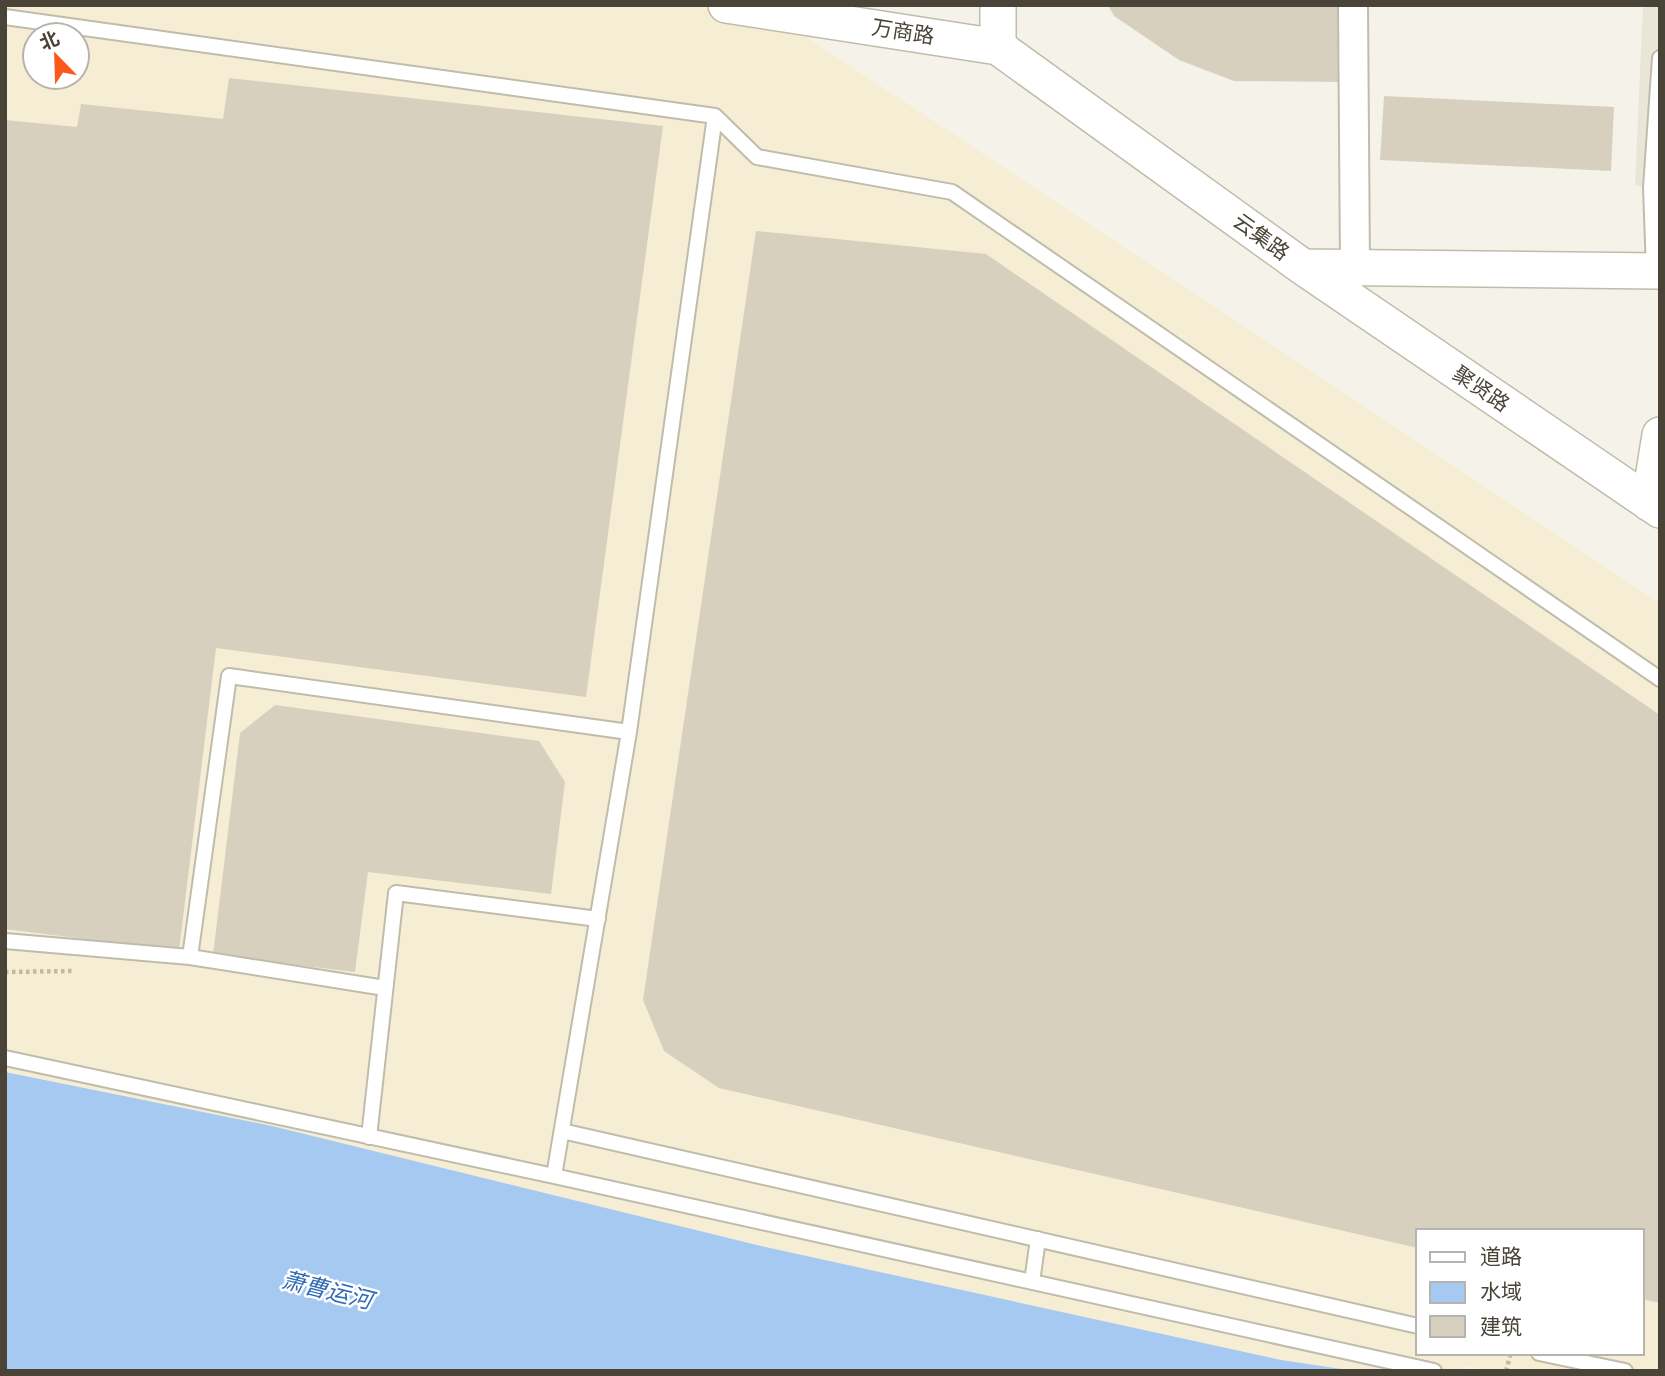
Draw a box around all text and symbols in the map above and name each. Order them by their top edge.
street label: 万商路 [870,14,936,48]
north arrow [21,21,91,91]
text: 北 [36,27,62,54]
street label: 云集路 [1229,208,1294,264]
street label: 聚贤路 [1449,361,1514,416]
legend [1416,1229,1644,1355]
text: 道路 [1480,1244,1522,1268]
water label: 萧曹运河 [279,1266,379,1314]
text: 水域 [1480,1279,1522,1303]
text: 建筑 [1480,1314,1522,1338]

